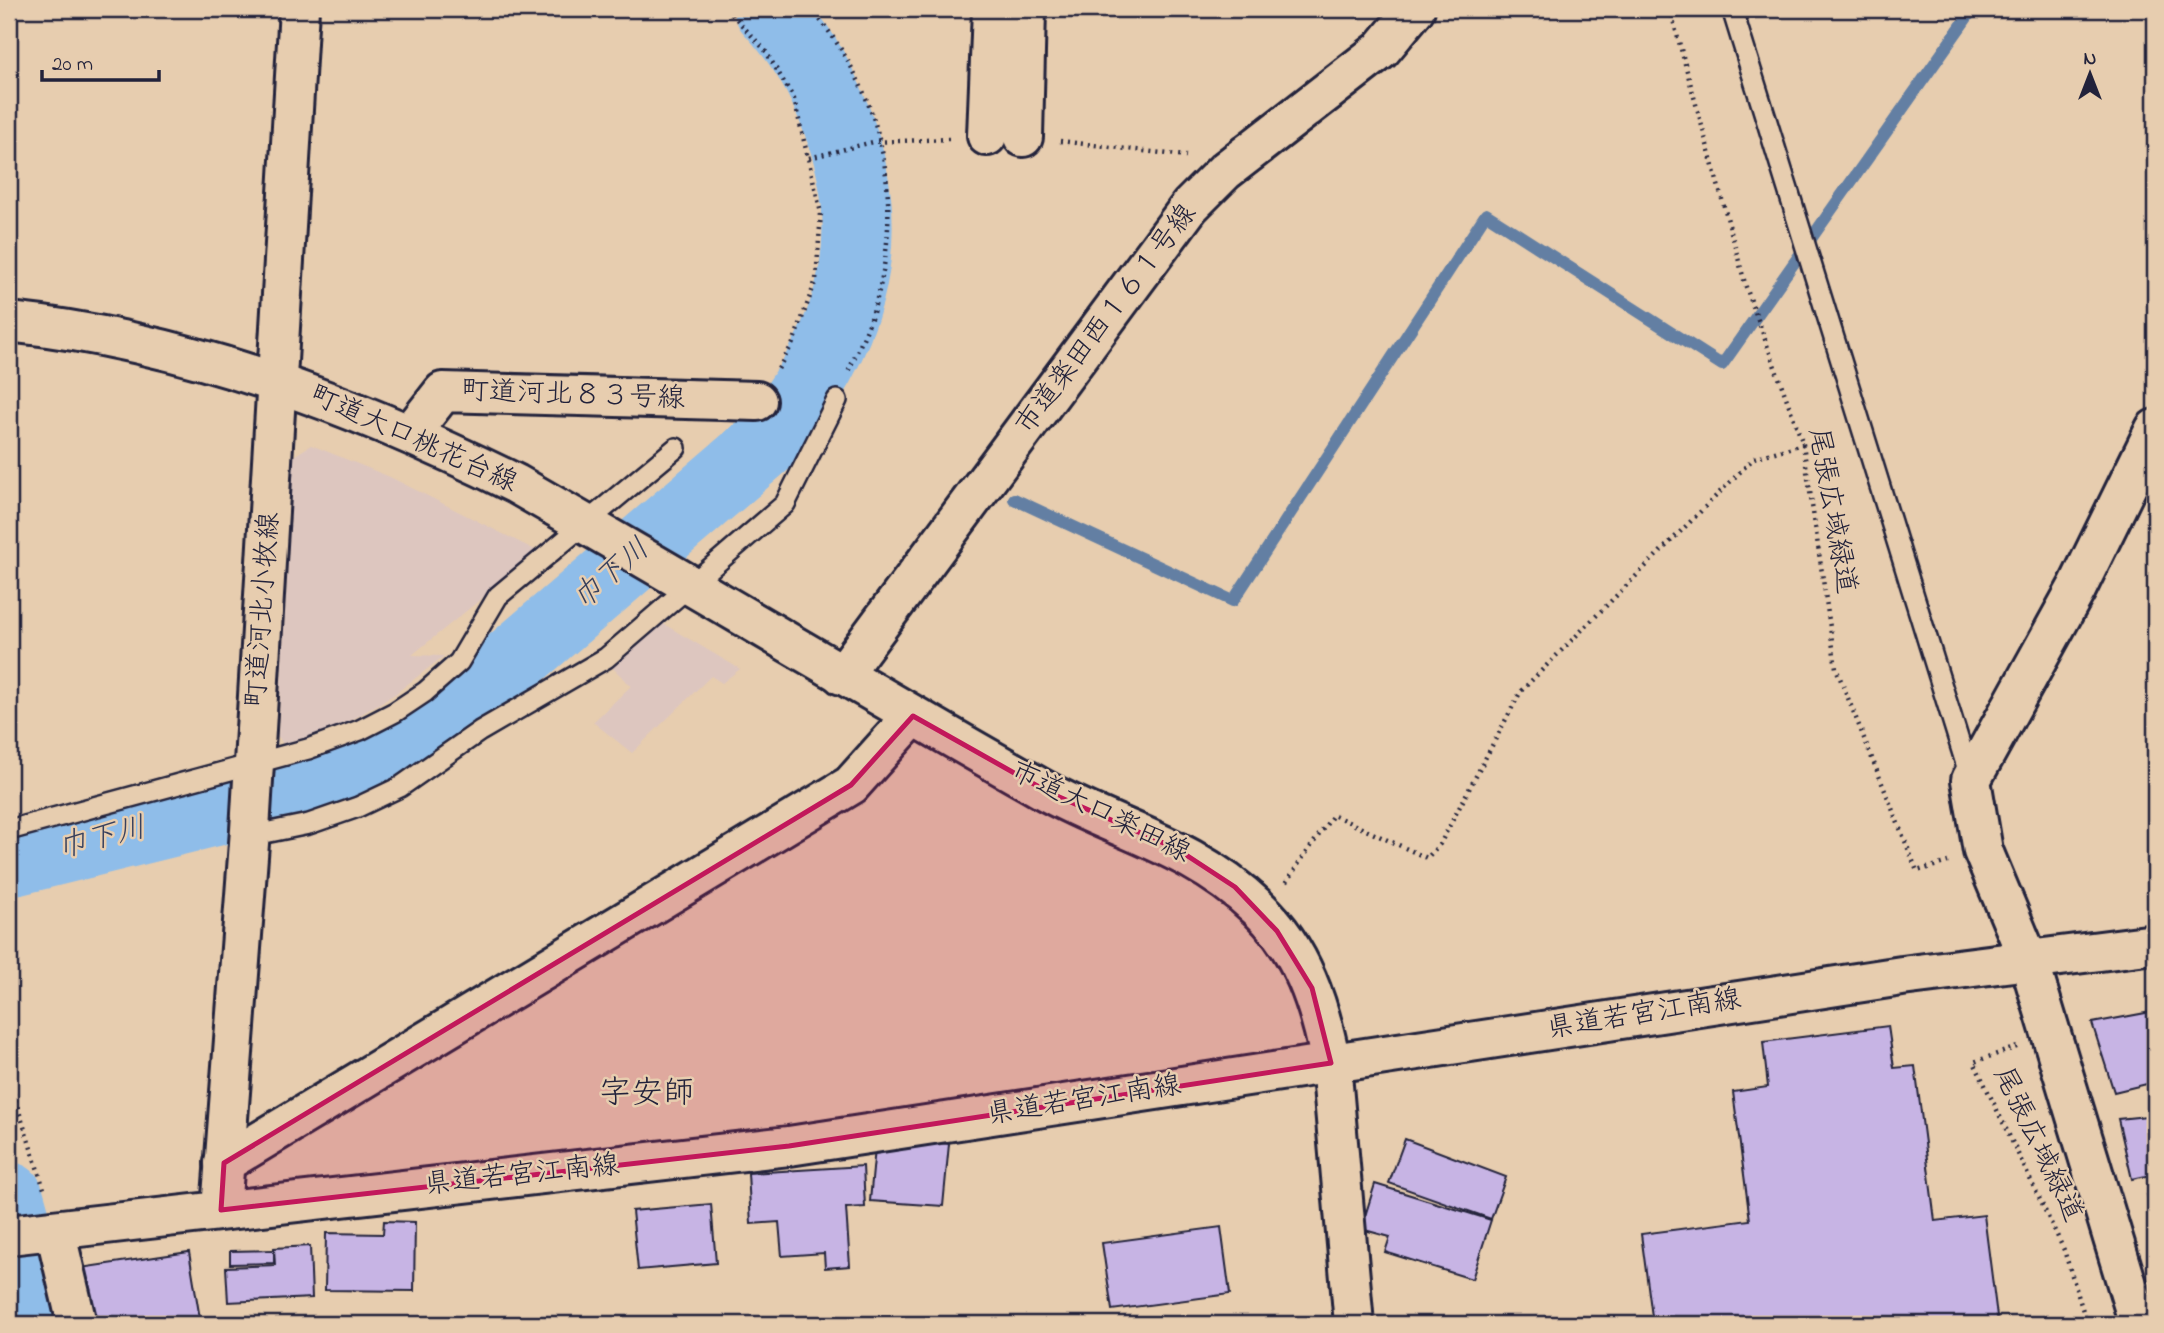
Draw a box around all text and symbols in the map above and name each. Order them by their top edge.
scale bar [42,38,159,82]
north arrow [2056,38,2126,108]
text: N [2084,46,2097,73]
text: 20 m [52,50,93,80]
street label: 市道楽田西１６１号線 [1006,196,1208,444]
street label: 町道河北８３号線 [460,372,686,420]
street label: 町道大口桃花台線 [302,376,524,504]
street label: 尾張広域緑道 [1796,425,1866,597]
street label: 町道河北小牧線 [237,511,291,709]
water label: 巾下川 [564,529,660,621]
street label: 市道大口楽田線 [1003,752,1197,874]
water label: 巾下川 [53,807,151,871]
street label: 県道若宮江南線 [1544,979,1744,1051]
street label: 尾張広域緑道 [1982,1061,2092,1229]
street label: 県道若宮江南線 [984,1065,1184,1137]
district label: 字安師 [599,1071,695,1118]
street label: 県道若宮江南線 [422,1145,622,1207]

